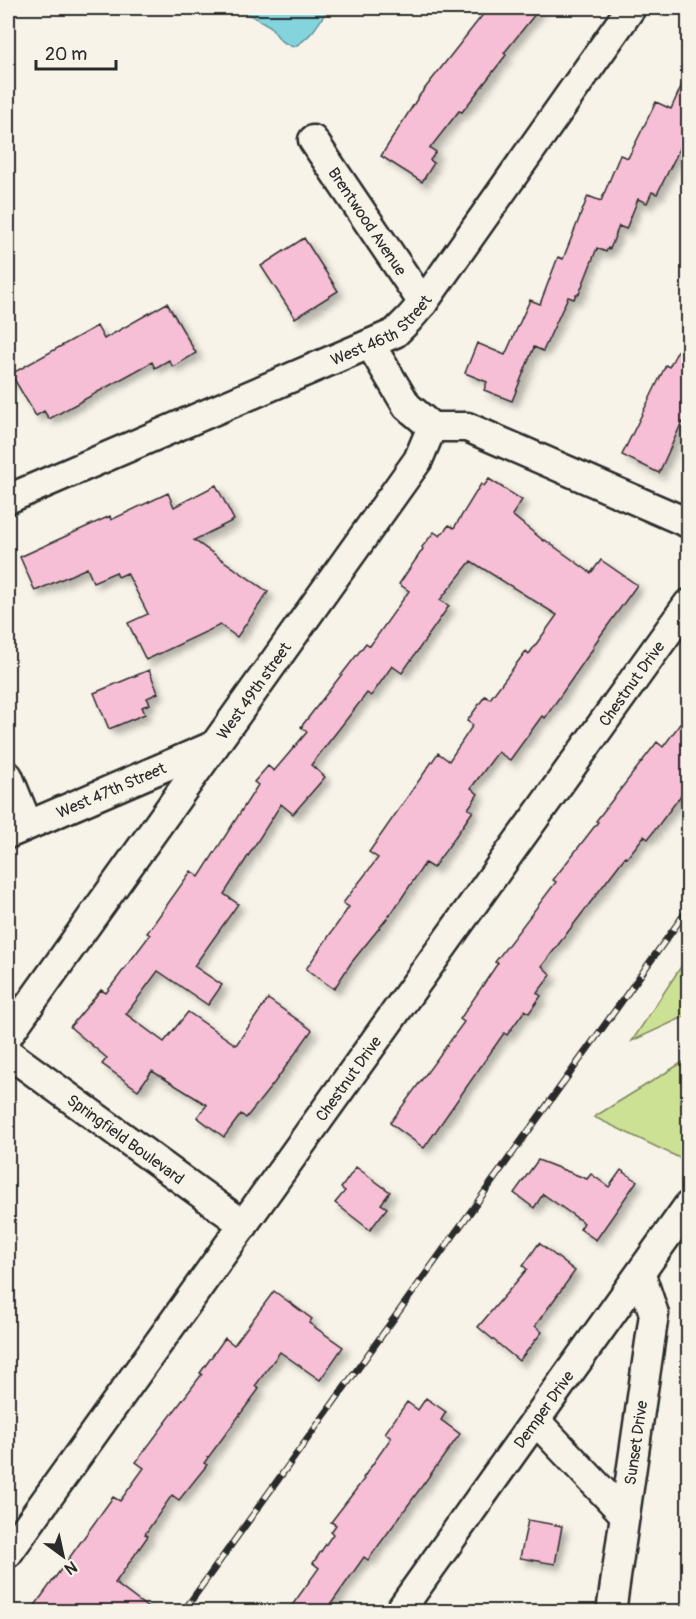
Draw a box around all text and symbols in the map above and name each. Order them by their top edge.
scale bar [36,33,116,71]
text: 20 m [45,43,87,66]
street label: Brentwood Avenue [323,164,411,280]
street label: West 46th Street [328,291,437,370]
street label: Chestnut Drive [595,637,669,730]
street label: West 49th street [213,638,296,744]
street label: West 47th Street [53,758,170,823]
street label: Chestnut Drive [312,1032,386,1125]
street label: Springfield Boulevard [63,1090,188,1189]
street label: Demper Drive [510,1367,579,1453]
street label: Sunset Drive [620,1399,652,1487]
north arrow [33,1526,93,1586]
text: N [60,1556,81,1579]

